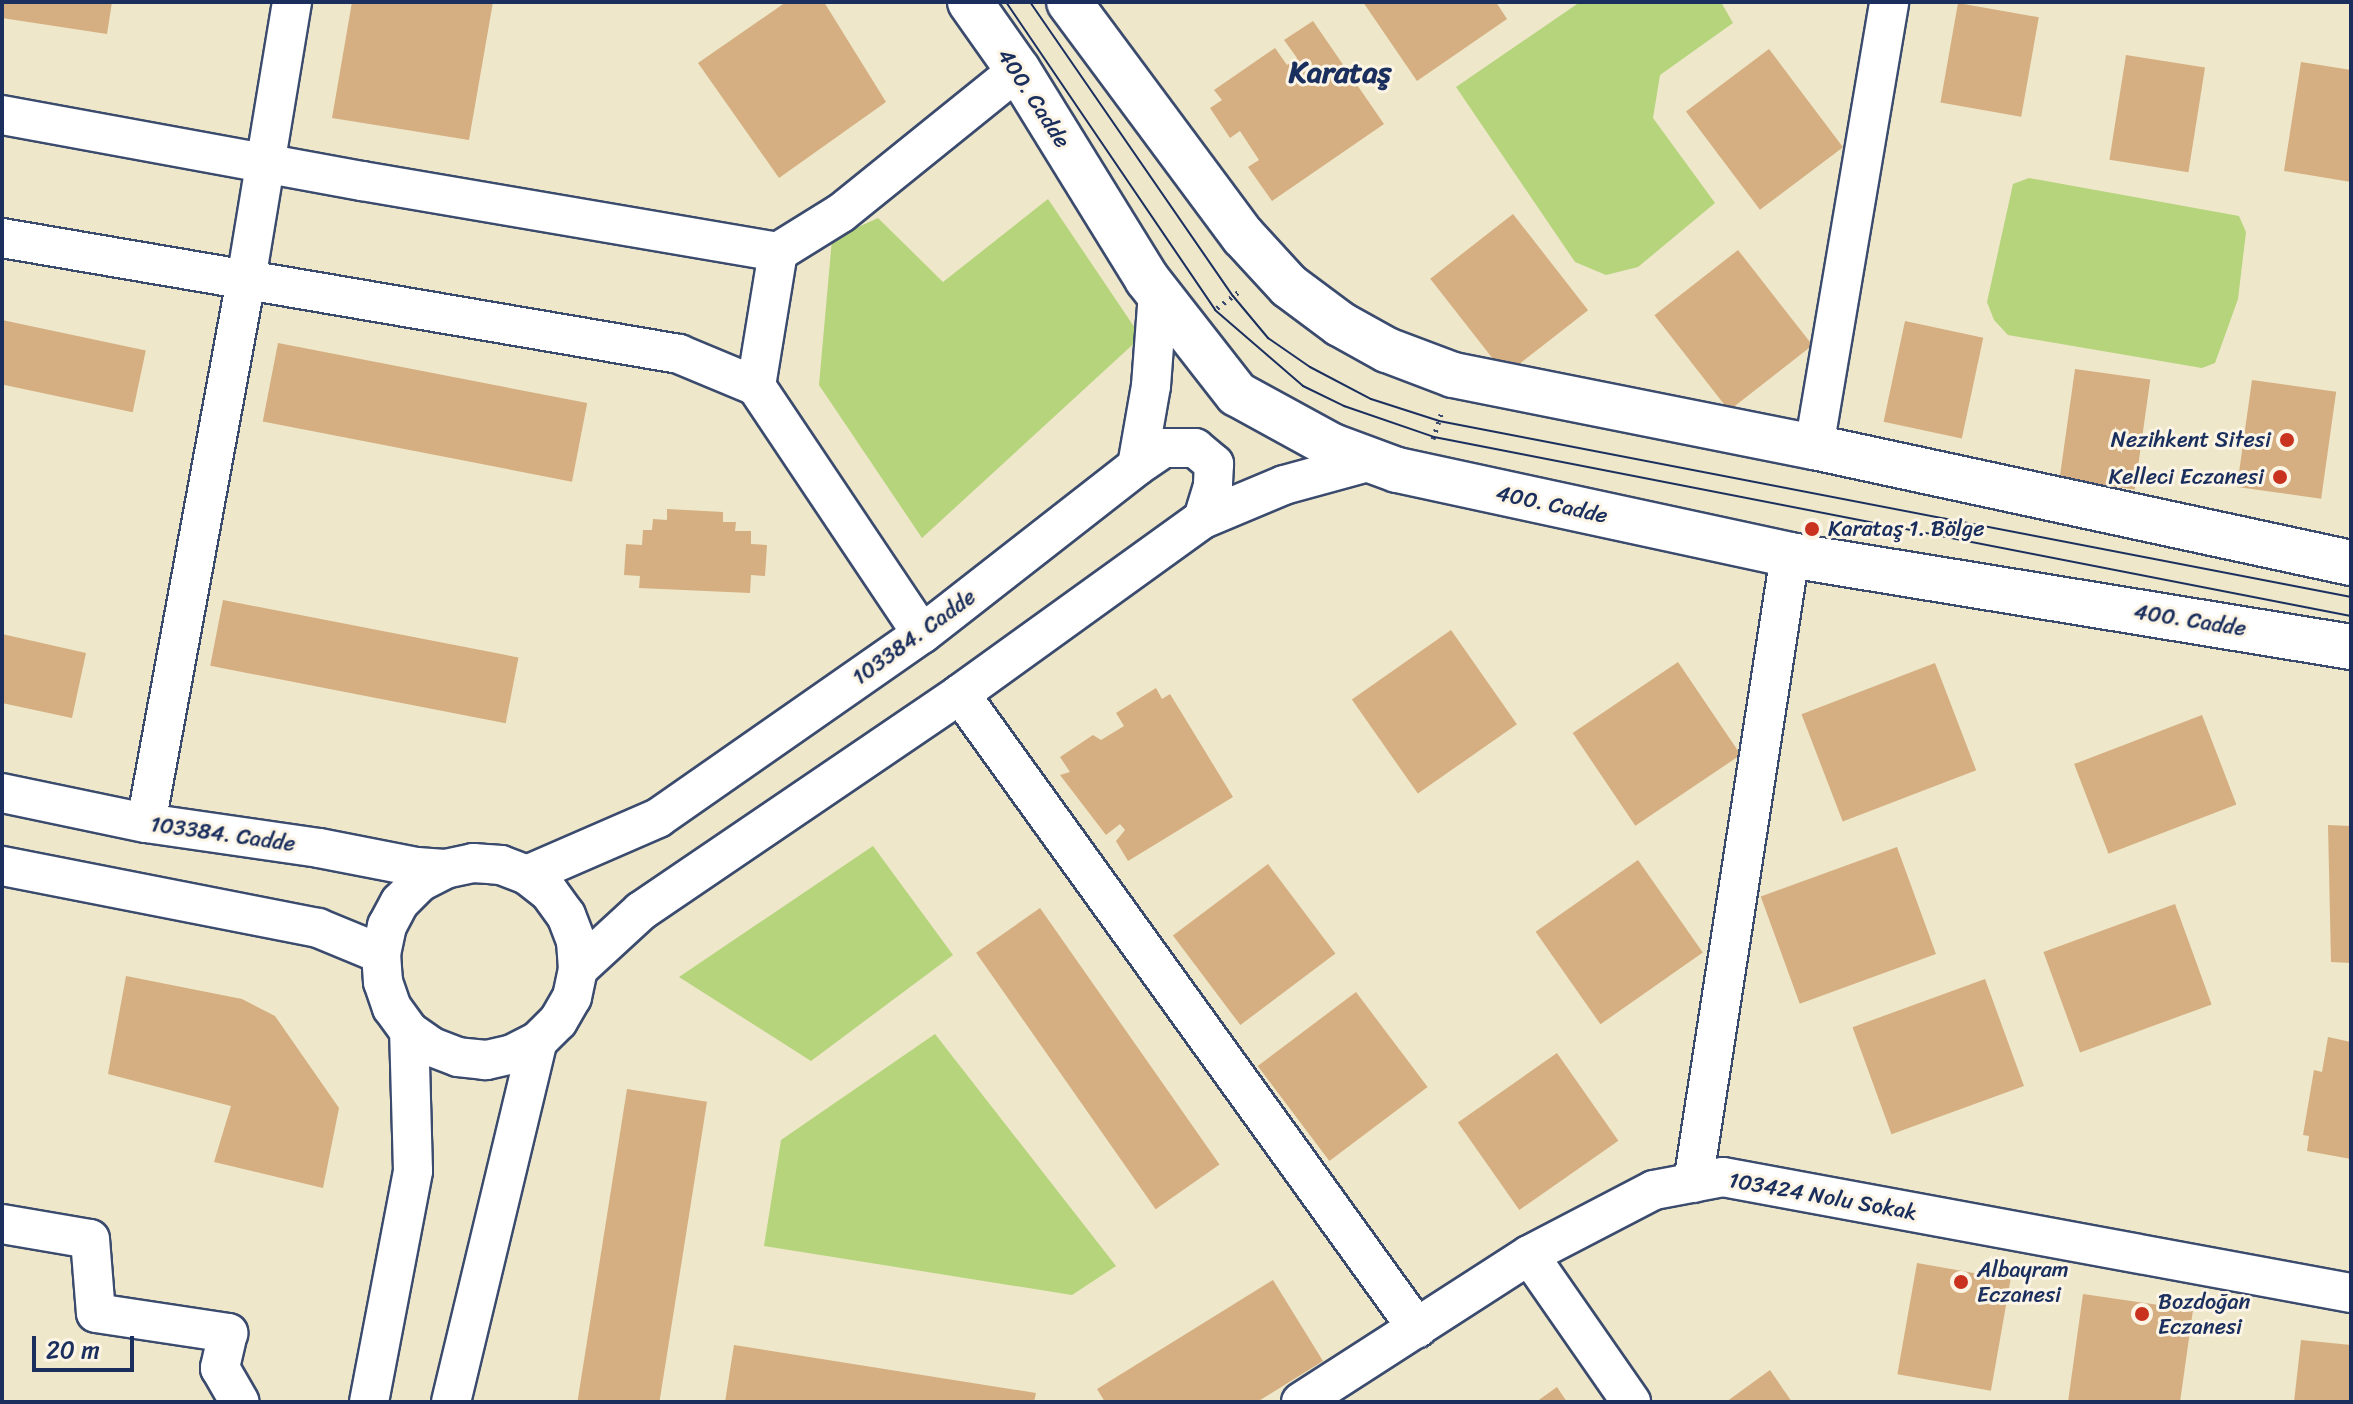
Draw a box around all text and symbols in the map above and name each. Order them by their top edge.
street label: 400. Cadde [992,43,1076,153]
district label: Karataş [1289,54,1391,90]
place label: Nezihkent Sitesi [2110,427,2271,453]
marker: Nezihkent Sitesi [2278,431,2296,449]
place label: Kelleci Eczanesi [2109,464,2264,490]
marker: Kelleci Eczanesi [2271,468,2289,486]
street label: 400. Cadde [1494,479,1610,529]
place label: Karataş 1. Bölge [1828,516,1985,542]
marker: Karataş 1. Bölge [1803,520,1821,538]
street label: 103384. Cadde [847,583,981,691]
street label: 400. Cadde [2132,598,2248,642]
street label: 103384. Cadde [149,811,297,857]
street label: 103424 Nolu Sokak [1727,1166,1919,1226]
place label: Albayram Eczanesi [1977,1256,2069,1308]
marker: Albayram Eczanesi [1952,1273,1970,1291]
place label: Bozdoğan Eczanesi [2158,1288,2250,1340]
marker: Bozdoğan Eczanesi [2133,1305,2151,1323]
scale bar [36,1320,138,1370]
text: 20 m [46,1329,100,1371]

